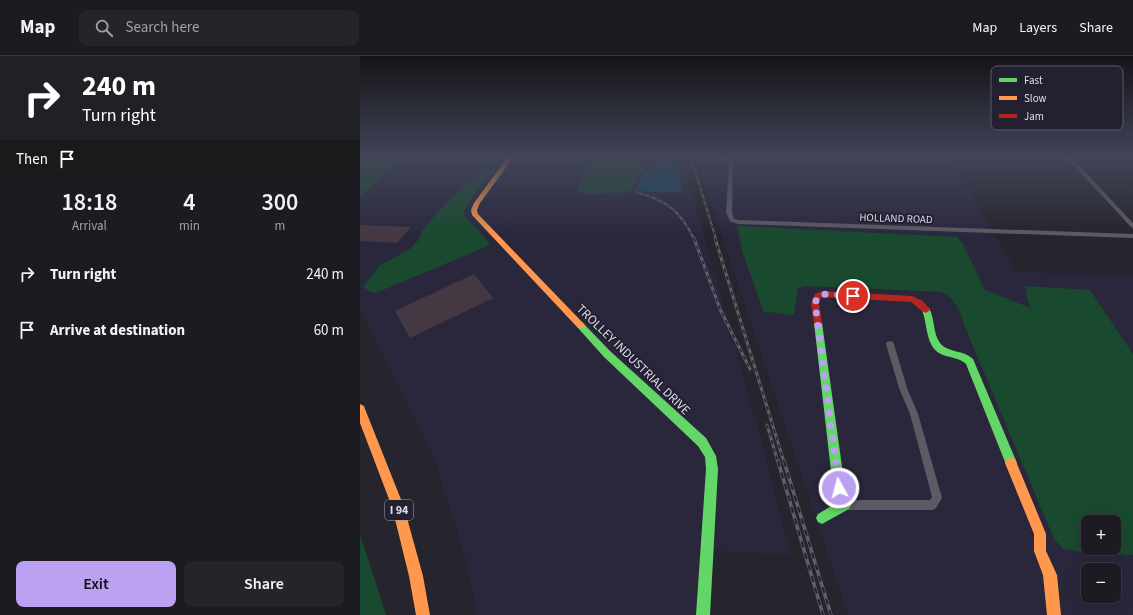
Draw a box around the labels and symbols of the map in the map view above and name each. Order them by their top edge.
legend [991,66,1123,130]
text: Fast [1024,73,1043,88]
text: Slow [1024,91,1047,106]
text: Jam [1024,109,1044,124]
street label: HOLLAND ROAD [859,210,933,227]
pin [836,279,870,313]
street label: TROLLEY INDUSTRIAL DRIVE [572,300,694,419]
position arrow [818,467,860,509]
road number: I 94 [385,500,413,520]

